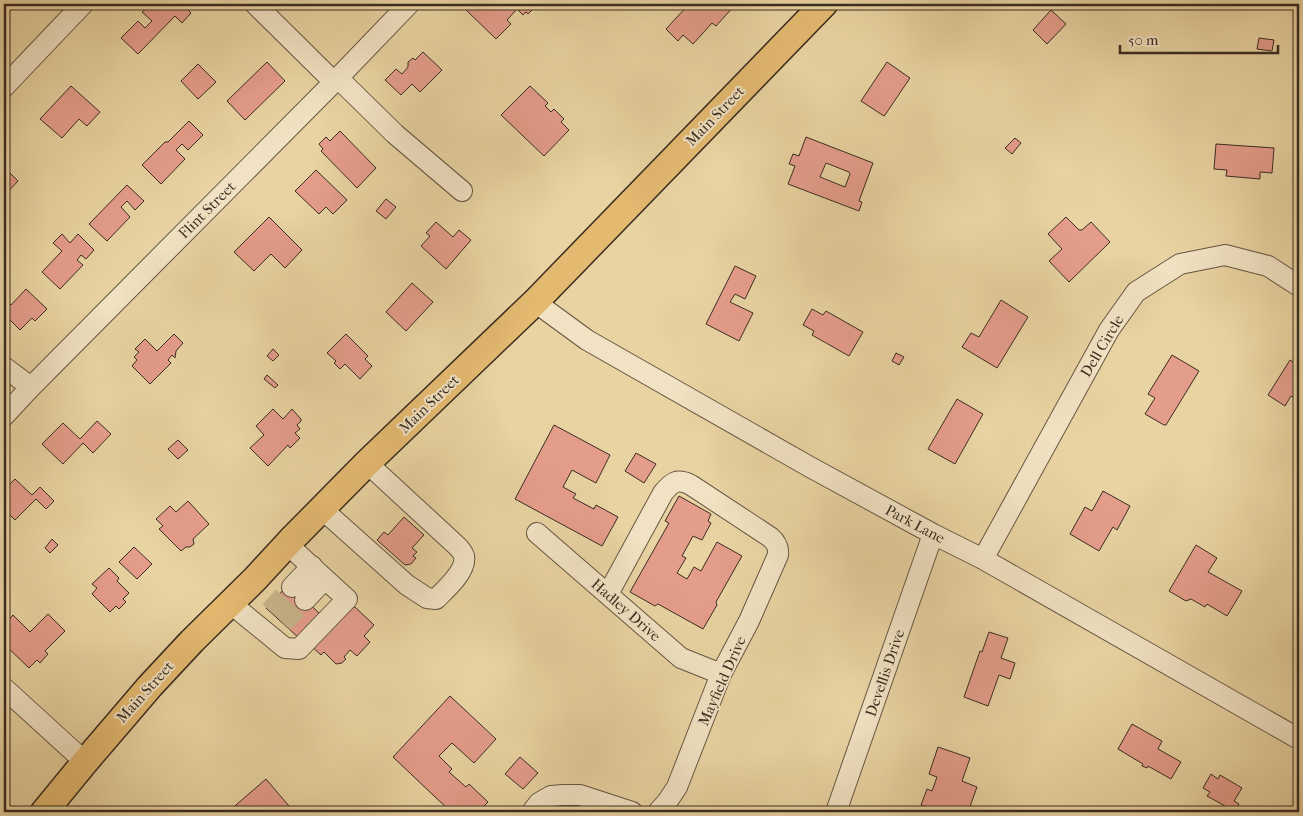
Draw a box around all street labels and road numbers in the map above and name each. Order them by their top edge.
street label: Main Street [682,82,749,150]
street label: Flint Street [175,177,240,242]
street label: Dell Circle [1076,311,1128,380]
street label: Main Street [395,370,463,437]
street label: Park Lane [882,501,948,548]
street label: Hadley Drive [588,575,665,645]
street label: Devellis Drive [862,626,909,719]
street label: Mayfield Drive [694,633,750,729]
street label: Main Street [113,657,178,726]

